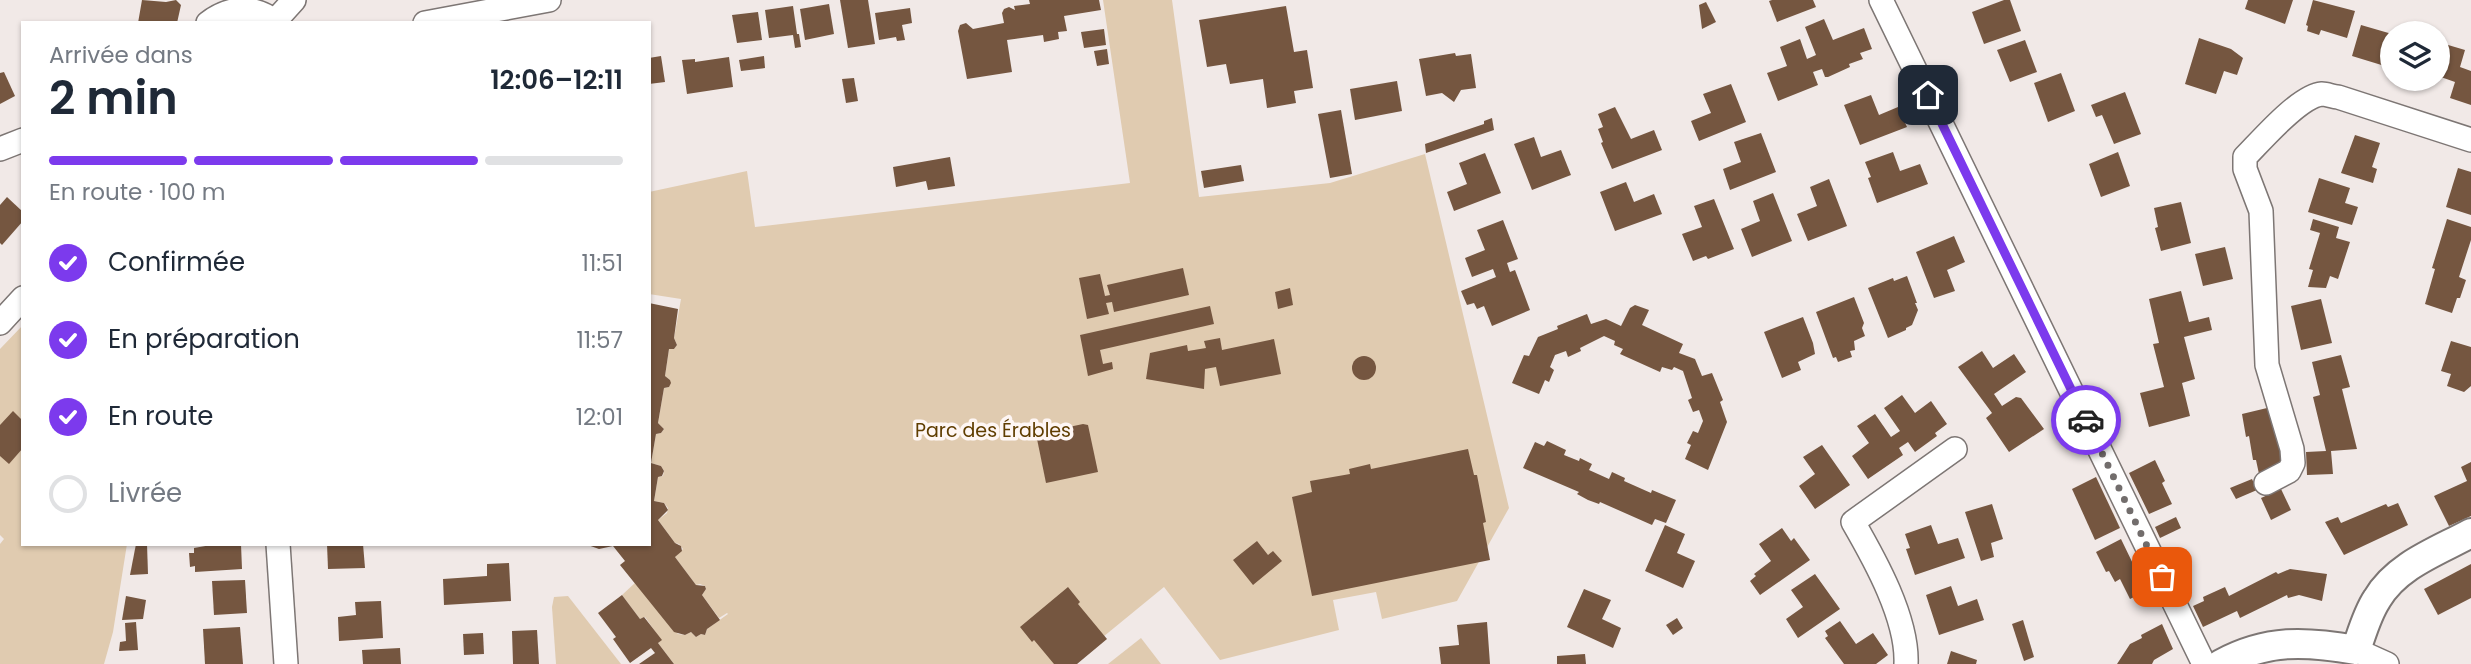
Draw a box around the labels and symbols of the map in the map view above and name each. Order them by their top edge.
pin [1898,65,1958,125]
courier [2051,385,2121,455]
park label: Parc des Érables [915,417,1071,444]
pin [2132,547,2192,607]

